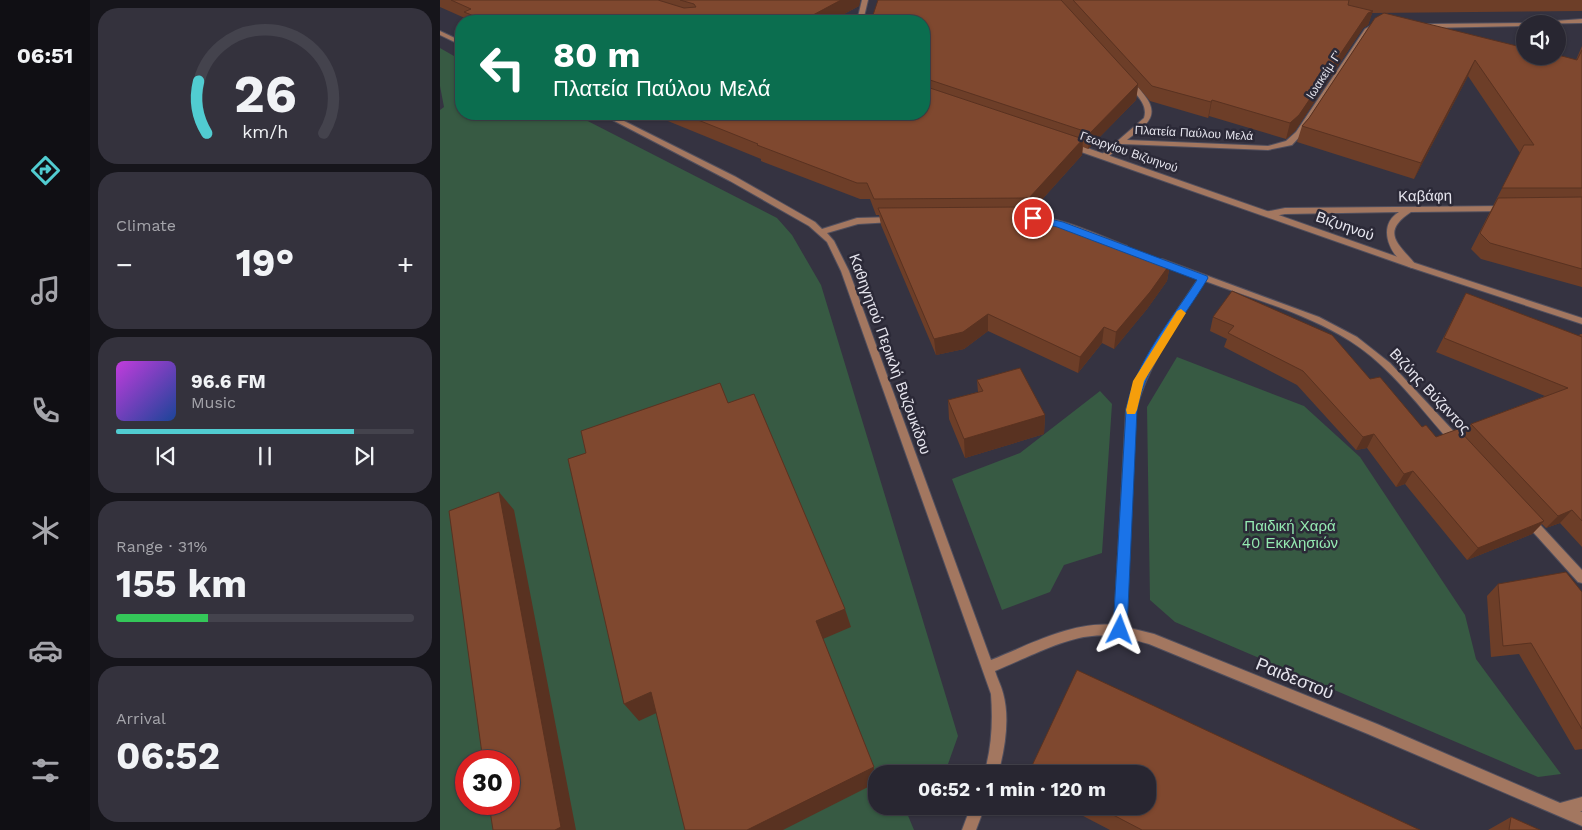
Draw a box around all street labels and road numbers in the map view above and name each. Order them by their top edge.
street label: Ιωακείμ Γ' [1303,48,1345,102]
street label: Πλατεία Παύλου Μελά [1134,123,1254,143]
street label: Γεωργίου Βιζυηνού [1078,129,1180,175]
street label: Καβάφη [1398,187,1452,205]
street label: Βιζυηνού [1313,208,1377,244]
street label: Καθηγητού Περικλή Βυζουκίδου [845,251,935,457]
street label: Βιζύης Βύζαντος [1386,345,1474,437]
street label: Ραιδεστού [1253,653,1337,703]

